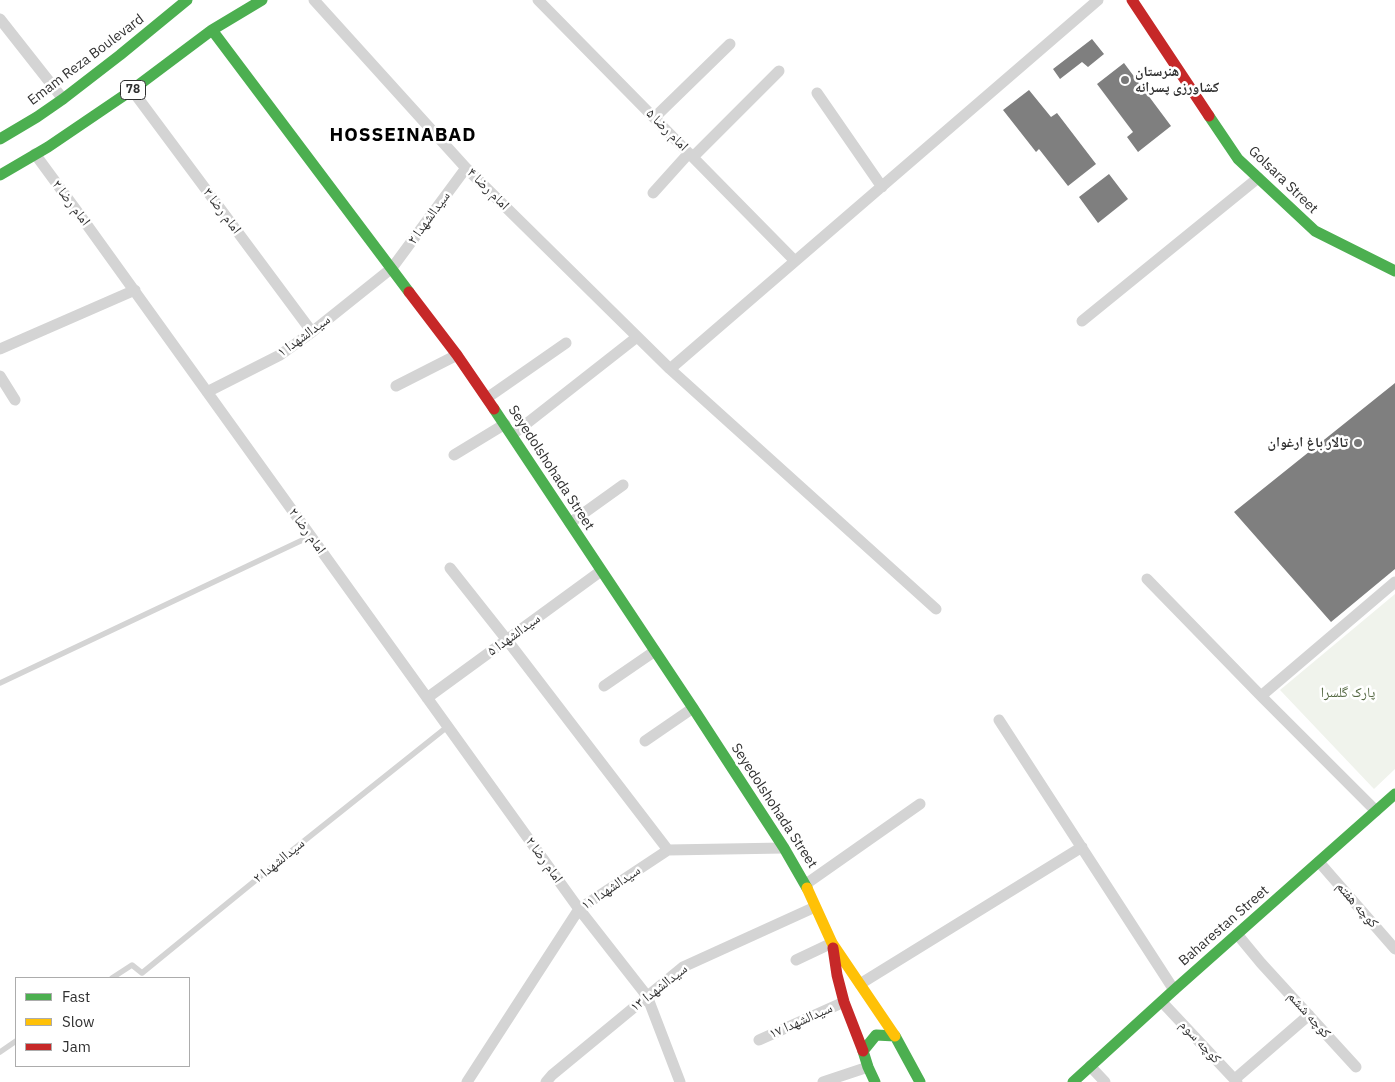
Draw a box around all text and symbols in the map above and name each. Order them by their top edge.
street label: Emam Reza Boulevard [25,11,147,109]
place label: هنرستان کشاورزی پسرانه [1135,64,1219,96]
marker: هنرستان کشاورزی پسرانه [1119,74,1131,86]
road number: 78 [120,80,146,100]
street label: امام رضا ۵ [642,105,692,155]
district label: HOSSEINABAD [328,125,478,147]
street label: Golsara Street [1245,143,1321,217]
street label: امام رضا ۴ [463,164,513,214]
street label: امام رضا ۲ [48,177,94,229]
street label: امام رضا ۳ [199,185,245,237]
street label: سیدالشهدا ۲ [404,188,454,248]
street label: سیدالشهدا ۱ [274,311,334,361]
street label: Seyedolshohada Street [504,402,598,534]
place label: تالار باغ ارغوان [1268,435,1348,451]
marker: تالار باغ ارغوان [1352,437,1364,449]
street label: امام رضا ۲ [285,505,329,557]
street label: سیدالشهدا ۵ [484,610,544,660]
park label: پارک گلسرا [1321,685,1375,701]
street label: Seyedolshohada Street [727,740,821,872]
street label: امام رضا ۲ [522,834,566,886]
street label: سیدالشهدا ۲ [250,835,308,887]
street label: سیدالشهدا ۱۱ [578,862,644,914]
street label: کوچه هفتم [1332,878,1382,932]
street label: Baharestan Street [1176,882,1272,970]
street label: سیدالشهدا ۱۳ [627,961,691,1015]
legend [15,977,190,1067]
text: Fast [62,987,90,1006]
street label: کوچه ششم [1284,988,1334,1042]
street label: سیدالشهدا ۱۷ [767,1000,835,1042]
text: Slow [62,1012,95,1031]
street label: کوچه سوم [1176,1017,1224,1067]
text: Jam [62,1037,91,1056]

